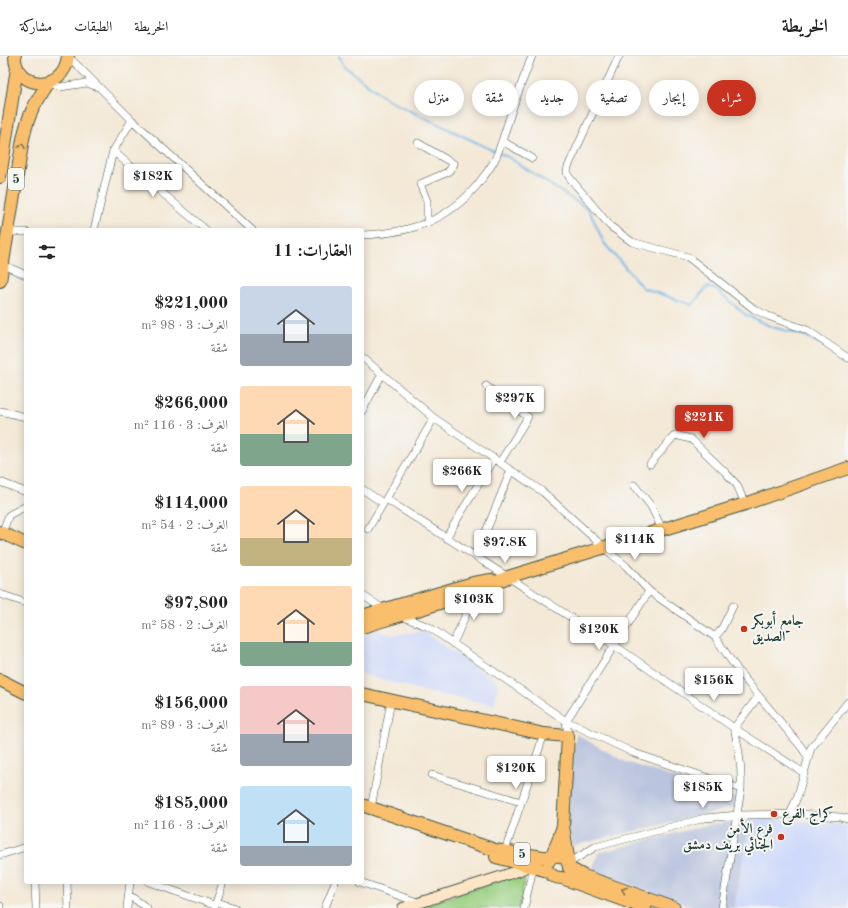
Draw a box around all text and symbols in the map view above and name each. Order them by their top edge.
text: الخريطة [782,18,828,37]
text: مشاركة [20,20,52,34]
text: الطبقات [74,20,112,34]
text: الخريطة [134,20,168,34]
chip: منزل [414,80,464,116]
chip: شقة [472,80,518,116]
chip: جديد [526,80,578,116]
chip: تصفية [586,80,641,116]
chip: إيجار [649,80,699,116]
chip: شراء [707,80,756,116]
one-way arrow [17,143,26,149]
pin: $182K [125,164,181,198]
road number: 5 [8,168,24,190]
text: $182K [133,170,173,183]
icon: filters [36,241,58,263]
text: العقارات: 11 [273,243,352,260]
text: $221,000 [154,295,228,312]
icon: home [272,302,320,350]
text: الغرف: 3 · 98 m² [141,319,228,332]
text: شقة [211,342,228,355]
pin: $297K [487,386,543,420]
text: $297K [495,392,535,405]
text: $266,000 [154,395,228,412]
icon: home [272,402,320,450]
pin: $221K [676,405,732,439]
text: $221K [684,411,724,424]
text: الغرف: 3 · 116 m² [134,419,228,432]
text: شقة [211,442,228,455]
pin: $266K [434,459,490,493]
text: $266K [442,465,482,478]
text: $114,000 [154,495,228,512]
icon: home [272,502,320,550]
text: الغرف: 2 · 54 m² [141,519,228,532]
pin: $114K [607,527,663,561]
pin: $97.8K [472,530,538,564]
text: $114K [615,533,655,546]
text: $97.8K [483,536,527,549]
text: شقة [211,542,228,555]
pin: $103K [446,587,502,621]
text: $103K [454,593,494,606]
text: $97,800 [164,595,228,612]
icon: home [272,602,320,650]
place label: جامع أبوبكر الصديق [750,610,804,645]
pin: $120K [571,617,627,651]
text: الغرف: 2 · 58 m² [141,619,228,632]
text: $120K [579,623,619,636]
marker: جامع أبوبكر الصديق [739,624,749,634]
text: شقة [211,642,228,655]
pin: $156K [686,668,742,702]
text: $156K [694,674,734,687]
text: $156,000 [154,695,228,712]
icon: home [272,702,320,750]
text: الغرف: 3 · 89 m² [141,719,228,732]
text: شقة [211,742,228,755]
pin: $120K [488,756,544,790]
text: $120K [496,762,536,775]
pin: $185K [675,775,731,809]
text: $185K [683,781,723,794]
text: $185,000 [154,795,228,812]
icon: home [272,802,320,850]
place label: كراج الفرع [782,806,833,826]
marker: كراج الفرع [769,809,779,819]
place label: فرع الأمن الجنائي بريف دمشق [683,818,773,856]
text: الغرف: 3 · 116 m² [134,819,228,832]
marker: فرع الأمن الجنائي بريف دمشق [776,832,786,842]
text: شقة [211,842,228,855]
road number: 5 [514,843,530,865]
one-way arrow [621,887,628,895]

